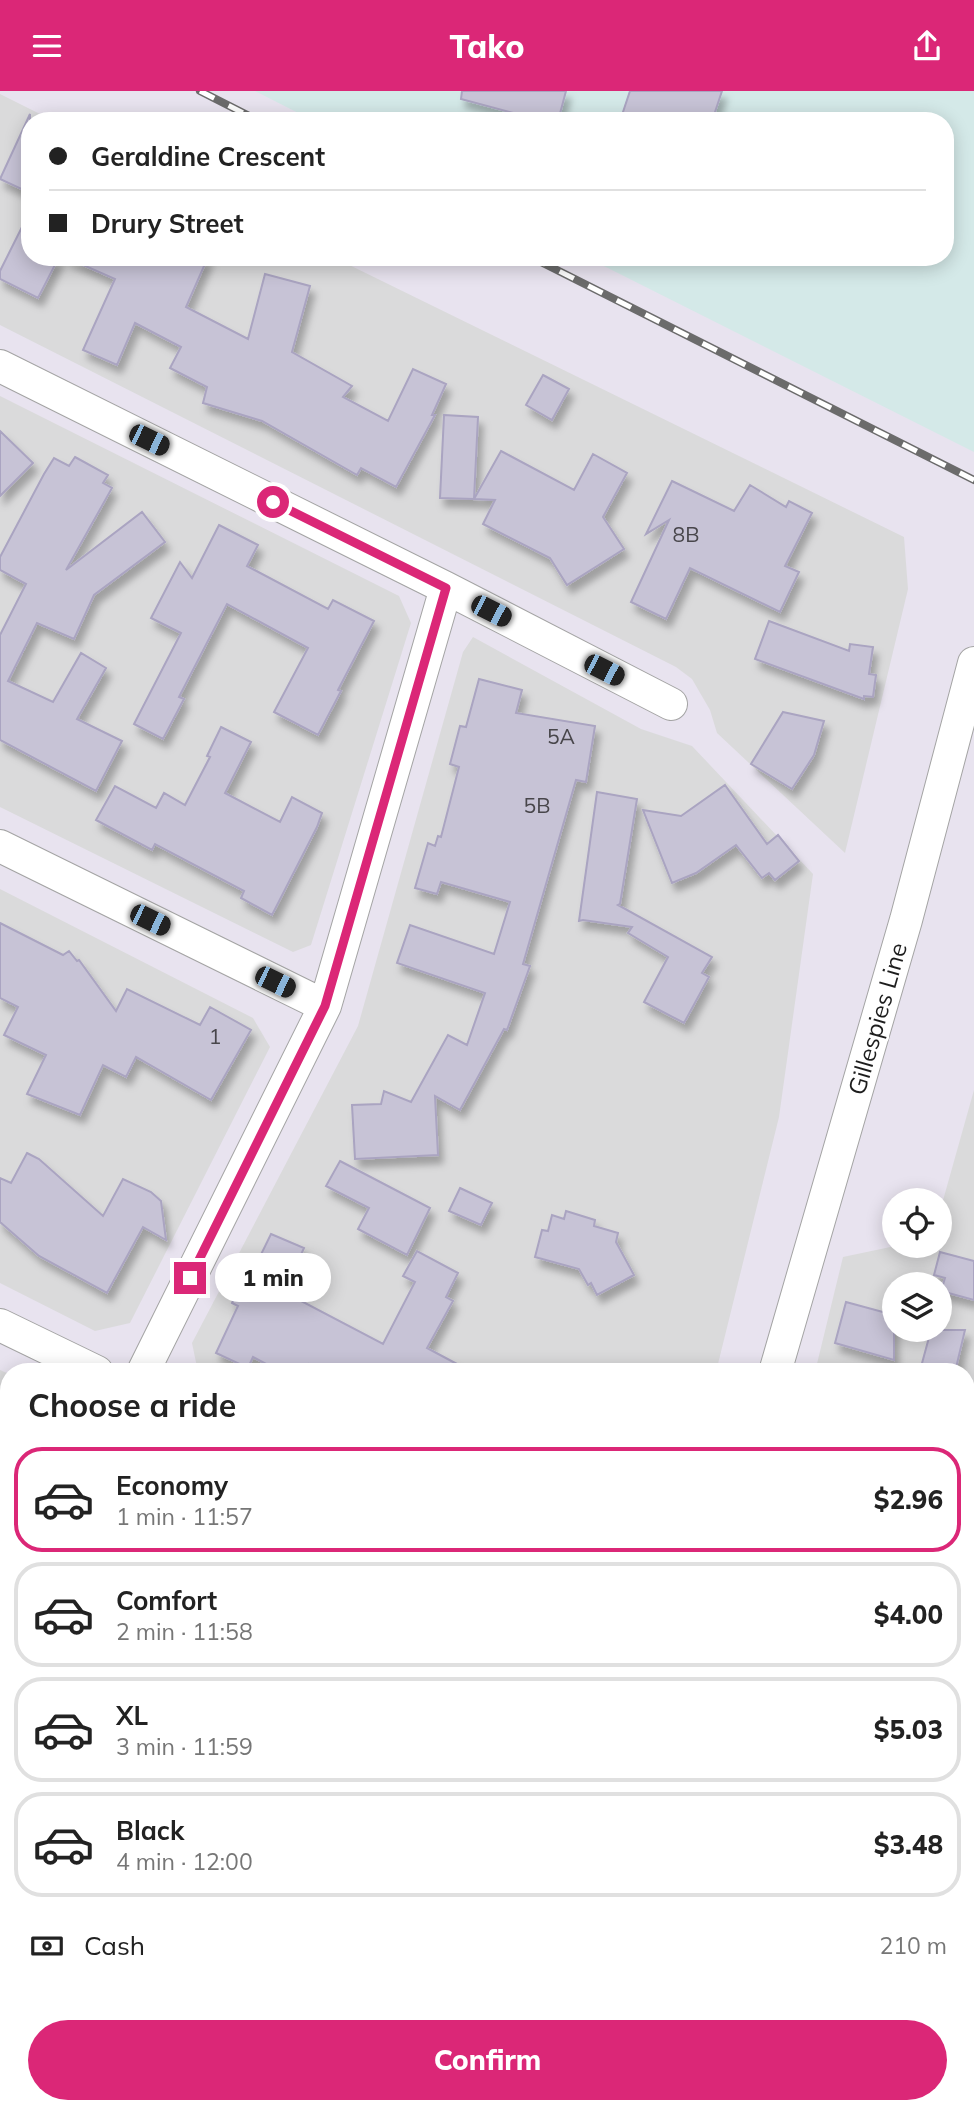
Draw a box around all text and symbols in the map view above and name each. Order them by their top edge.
text: Tako [449,26,525,66]
icon: menu [28,27,66,65]
icon: share [908,27,946,65]
text: Geraldine Crescent [91,140,325,173]
text: Drury Street [91,207,244,240]
car [126,421,173,459]
route start [257,486,289,518]
house number: 8B [673,521,699,547]
car [468,592,515,630]
car [581,651,628,689]
house number: 5A [547,723,576,749]
house number: 5B [524,792,550,818]
car [127,901,174,939]
street label: Gillespies Line [841,939,913,1098]
car [252,963,299,1001]
house number: 1 [209,1023,221,1049]
map controls [882,1188,952,1342]
button: locate [882,1188,952,1258]
callout: 1 min [214,1253,330,1303]
route end [174,1262,206,1294]
text: 1 min [242,1263,304,1292]
button: layers [882,1272,952,1342]
text: Choose a ride [28,1385,236,1425]
icon: car [32,1468,95,1531]
text: Economy [116,1469,228,1502]
text: $2.96 [874,1483,943,1516]
text: 1 min · 11:57 [116,1502,253,1531]
icon: car [32,1583,95,1646]
text: Comfort [116,1584,217,1617]
text: $4.00 [874,1598,943,1631]
text: 2 min · 11:58 [116,1617,253,1646]
icon: car [32,1698,95,1761]
text: XL [116,1699,148,1732]
text: $5.03 [874,1713,943,1746]
text: 3 min · 11:59 [116,1732,253,1761]
icon: car [32,1813,95,1876]
text: Black [116,1814,184,1847]
text: $3.48 [874,1828,943,1861]
text: 4 min · 12:00 [116,1847,253,1876]
icon: cash [28,1927,66,1965]
text: Cash [84,1929,145,1962]
text: 210 m [879,1931,947,1960]
button: Confirm [28,2020,947,2100]

